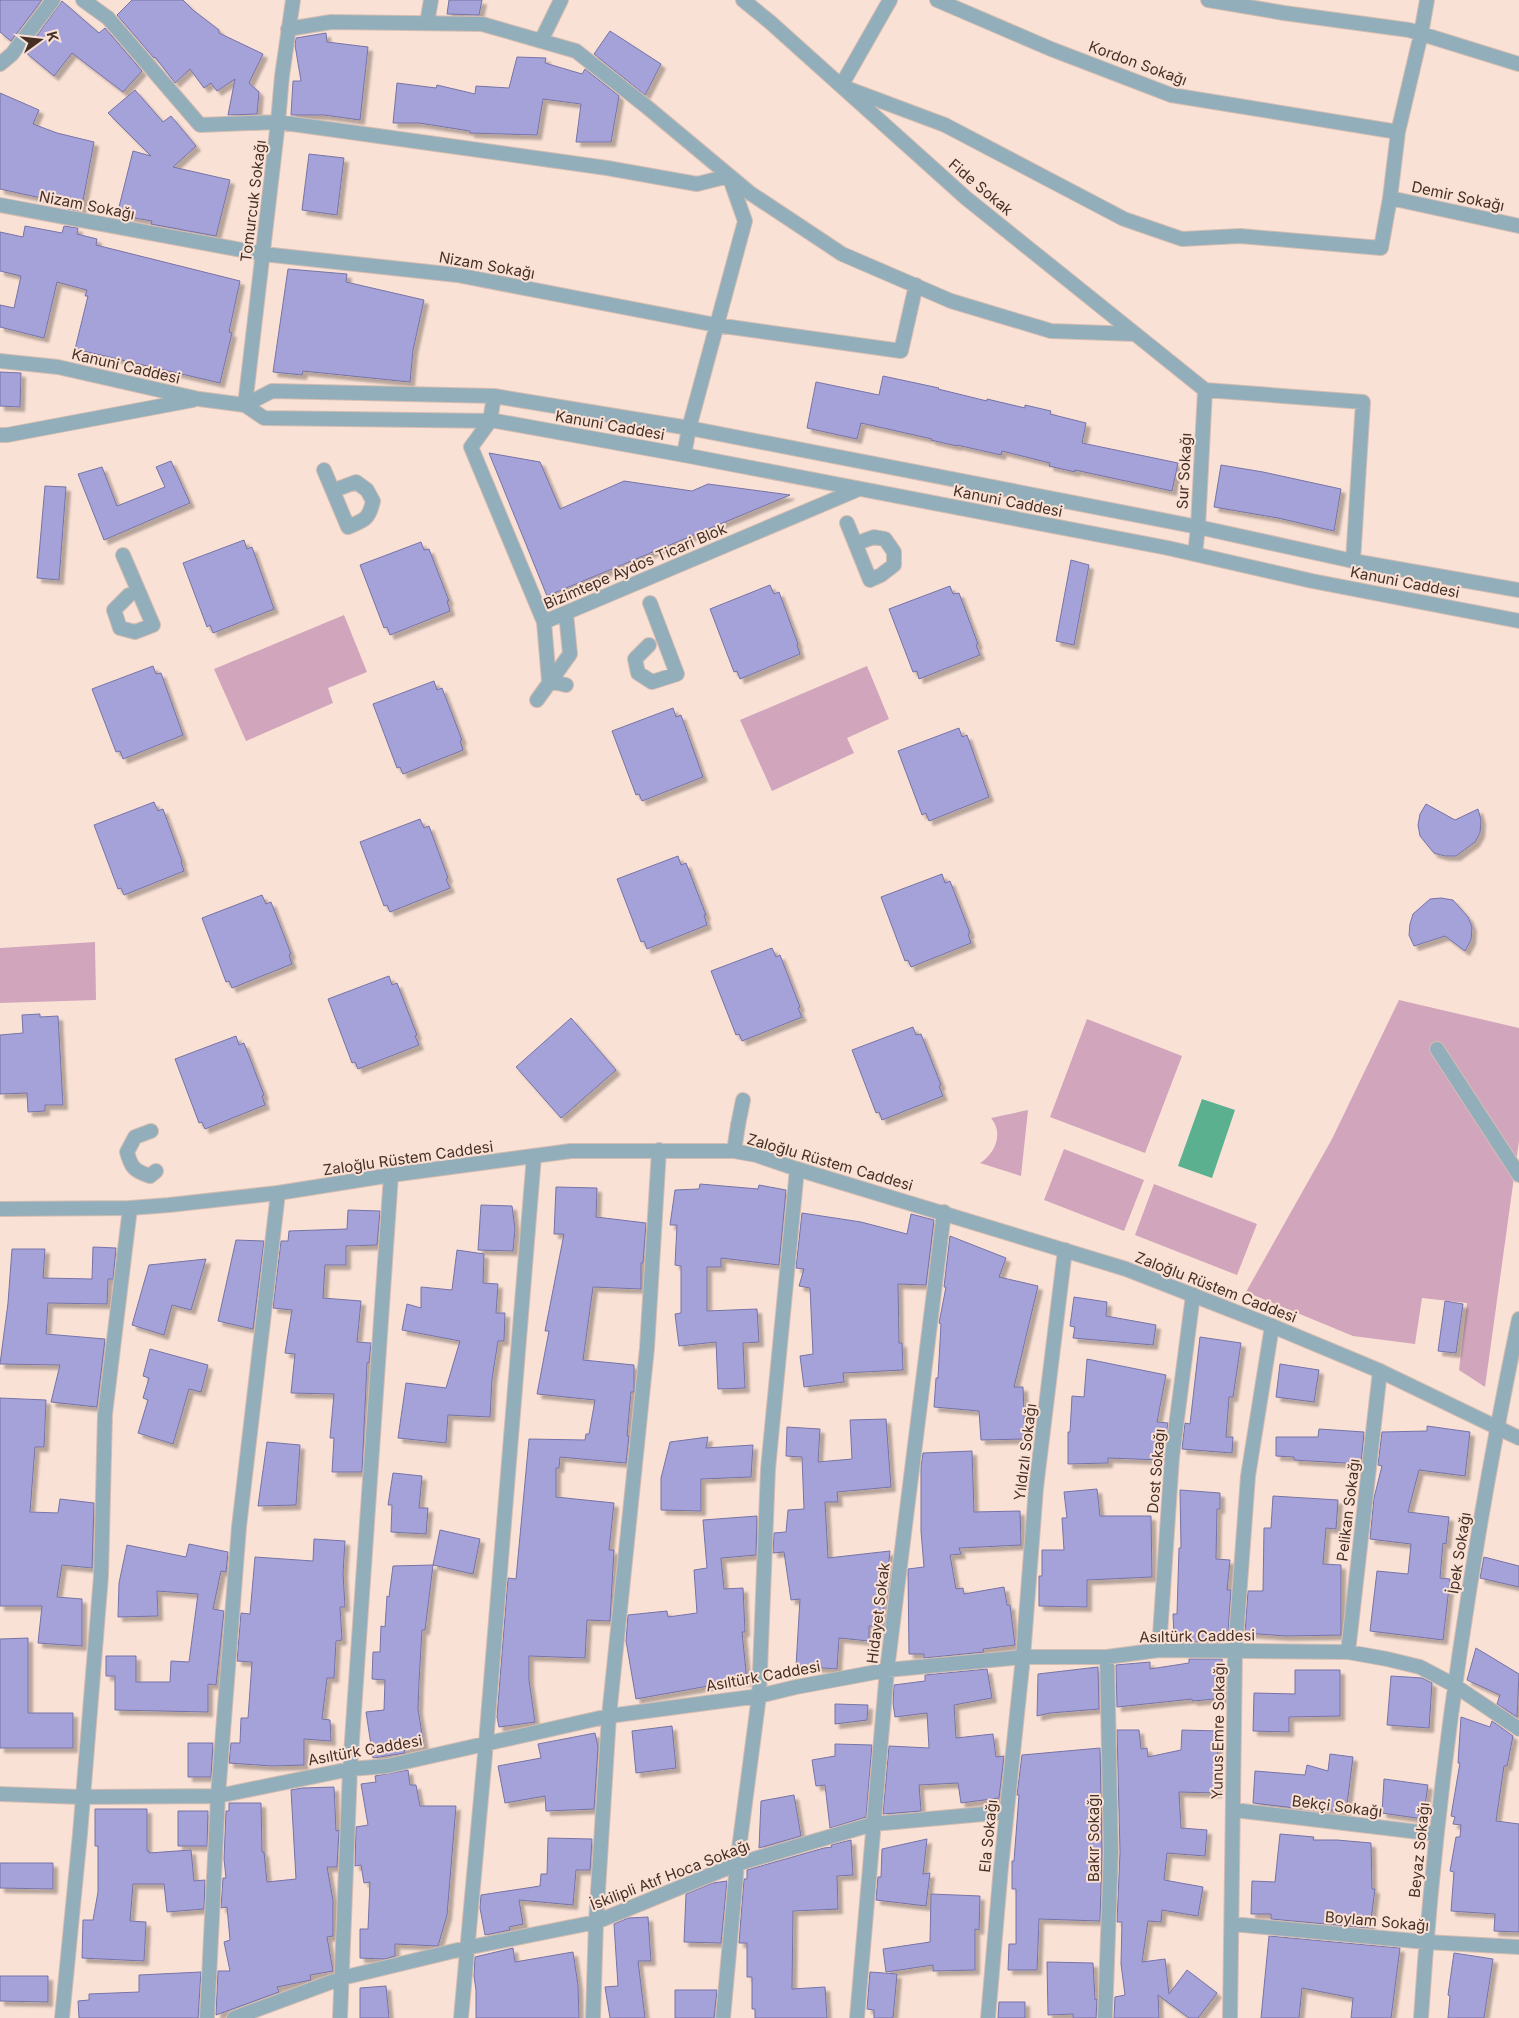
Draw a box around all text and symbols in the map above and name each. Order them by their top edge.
north arrow [15,15,65,65]
text: K [44,29,63,44]
street label: Kordon Sokağı [1086,36,1190,90]
street label: Tomurcuk Sokağı [236,139,270,263]
street label: Fide Sokak [945,155,1018,220]
street label: Demir Sokağı [1410,177,1506,215]
street label: Nizam Sokağı [38,186,136,224]
street label: Nizam Sokağı [438,247,536,283]
street label: Kanuni Caddesi [70,344,182,388]
street label: Kanuni Caddesi [554,406,666,444]
street label: Sur Sokağı [1173,432,1195,510]
street label: Kanuni Caddesi [952,481,1064,521]
street label: Bizimtepe Aydos Ticari Blok [541,519,730,613]
street label: Kanuni Caddesi [1349,562,1461,602]
street label: Zaloğlu Rüstem Caddesi [745,1129,915,1195]
street label: Zaloğlu Rüstem Caddesi [322,1137,494,1179]
street label: Zaloğlu Rüstem Caddesi [1132,1247,1300,1327]
street label: Yıldızlı Sokağı [1010,1402,1040,1502]
street label: Dost Sokağı [1143,1428,1169,1514]
street label: Pelikan Sokağı [1332,1458,1364,1562]
street label: İpek Sokağı [1443,1511,1475,1595]
street label: Hidayet Sokak [862,1561,894,1665]
street label: Asıltürk Caddesi [1139,1625,1255,1647]
street label: Asıltürk Caddesi [704,1657,822,1695]
street label: Yunus Emre Sokağı [1207,1662,1229,1800]
street label: Asıltürk Caddesi [306,1731,424,1769]
street label: Bekçi Sokağı [1291,1791,1383,1821]
street label: Bakır Sokağı [1084,1794,1103,1882]
street label: Ela Sokağı [975,1799,1001,1873]
street label: Beyaz Sokağı [1405,1801,1433,1899]
street label: İskilipli Atıf Hoca Sokağı [587,1836,753,1914]
street label: Boylam Sokağı [1324,1907,1430,1935]

